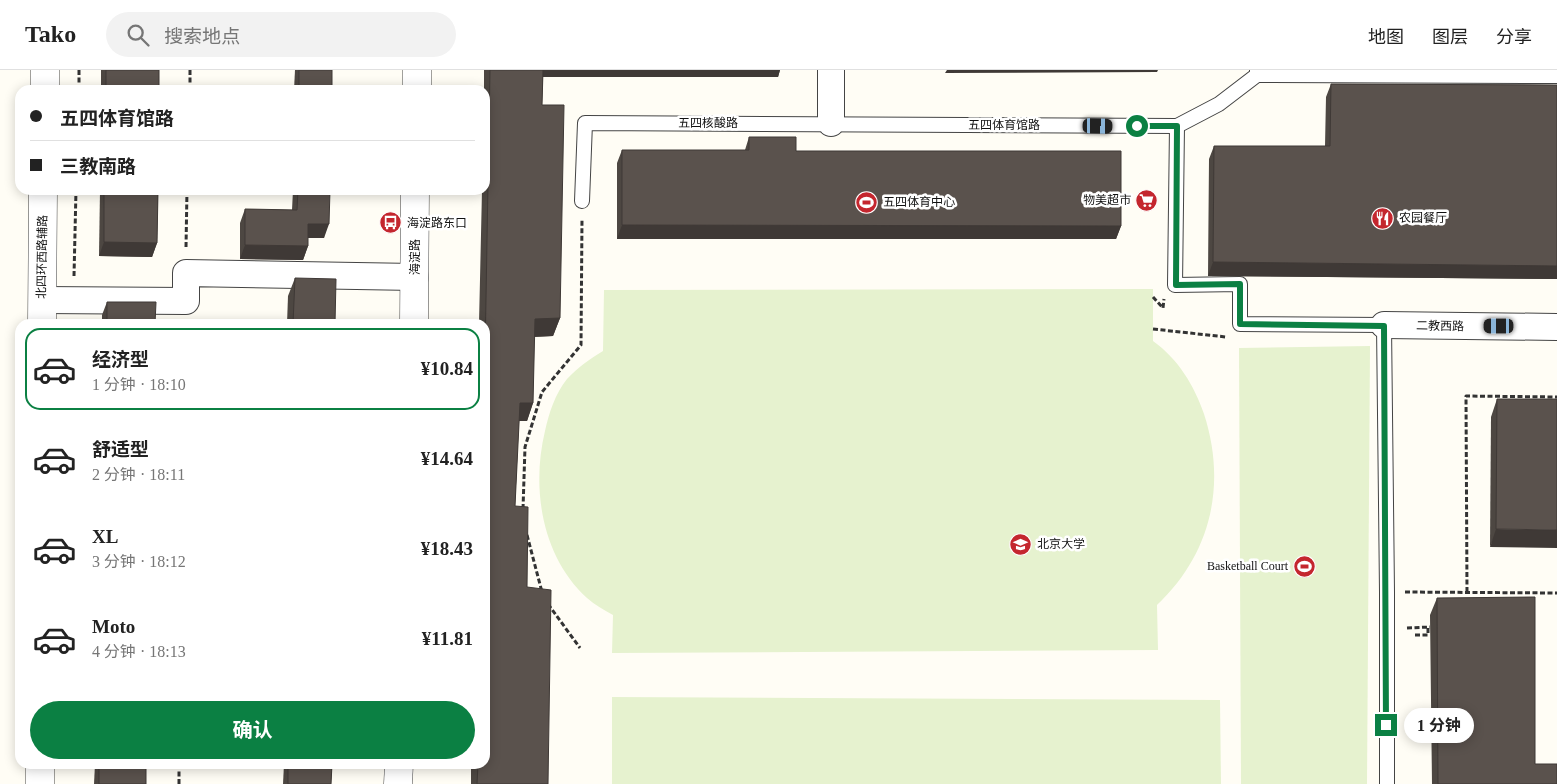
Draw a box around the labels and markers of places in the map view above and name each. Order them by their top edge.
supermarket icon: 物美超市 [1135,188,1159,212]
sports icon: 五四体育中心 [855,190,879,214]
place label: 物美超市 [1083,193,1131,207]
place label: 五四体育中心 [883,195,955,209]
restaurant icon: 农园餐厅 [1371,206,1395,230]
bus stop icon: 海淀路东口 [379,211,403,235]
place label: 农园餐厅 [1399,211,1447,225]
place label: 海淀路东口 [407,216,467,230]
school or university icon: 北京大学 [1009,532,1033,556]
place label: 北京大学 [1037,537,1085,551]
sports icon: Basketball Court [1292,554,1316,578]
place label: Basketball Court [1207,559,1289,573]

